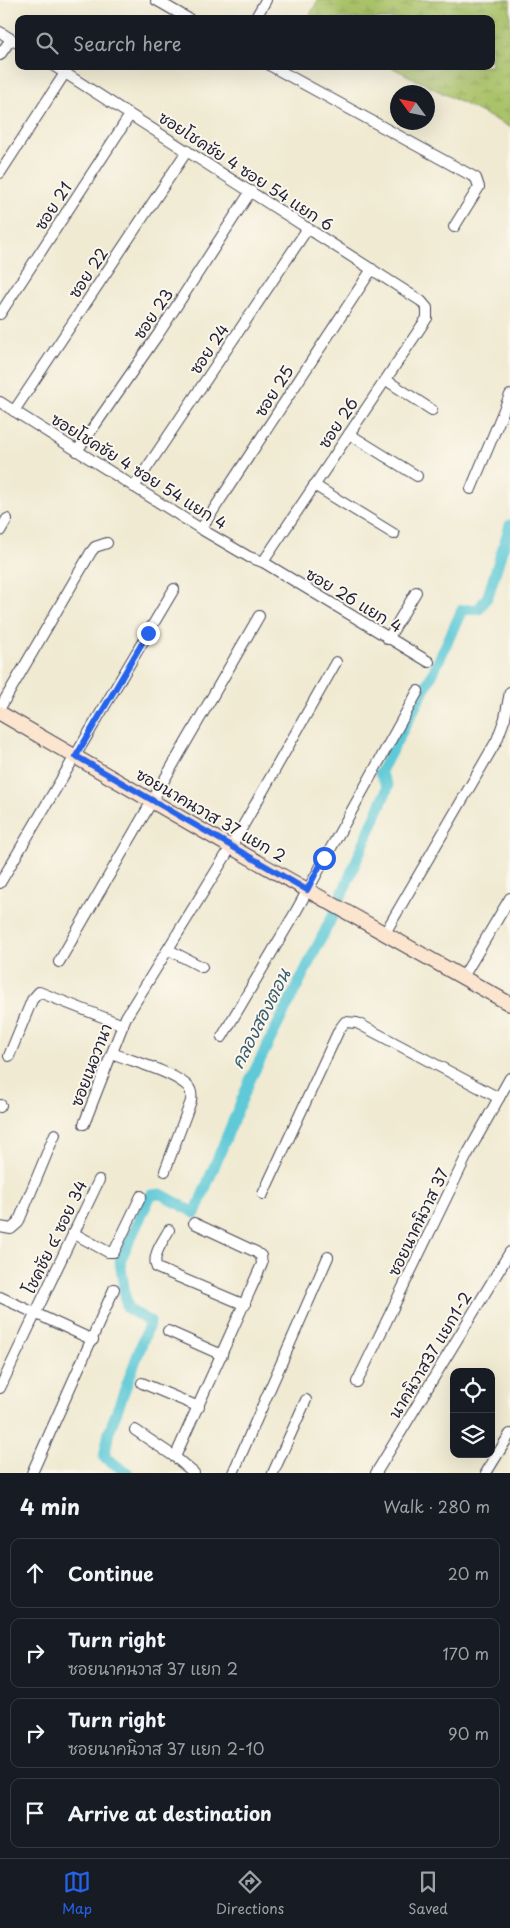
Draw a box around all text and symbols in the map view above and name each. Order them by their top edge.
search box [15,15,495,70]
icon: search [33,29,61,57]
text: Search here [73,29,182,57]
north arrow [390,85,435,130]
street label: ซอยโชคชัย 4 ซอย 54 แยก 6 [154,104,339,236]
street label: ซอย 21 [28,176,77,234]
street label: ซอย 22 [61,242,113,303]
street label: ซอย 23 [126,283,178,344]
street label: ซอย 24 [182,318,234,379]
street label: ซอย 25 [248,360,299,421]
street label: ซอย 26 [311,392,363,453]
street label: ซอยโชคชัย 4 ซอย 54 แยก 4 [47,406,232,534]
street label: ซอย 26 แยก 4 [302,561,407,637]
route end [137,622,160,645]
street label: ซอยนาคนวาส 37 แยก 2 [132,761,291,867]
route start [313,847,336,870]
water label: คลองสองตอน [223,963,297,1073]
street label: ซอยเนอวานา [63,1020,117,1110]
street label: ซอยนาคนิวาส 37 [381,1163,454,1280]
street label: โชคชัย ๔ ซอย 34 [16,1176,92,1298]
street label: นาคนิวาส37 แยก1-2 [382,1286,477,1423]
map controls [450,1368,495,1458]
button: locate [450,1368,495,1413]
button: layers [450,1413,495,1458]
text: 4 min [20,1490,80,1522]
text: Walk · 280 m [383,1494,490,1518]
icon: ahead [21,1559,49,1587]
text: Continue [68,1559,154,1587]
text: 20 m [448,1561,489,1585]
text: Turn right [68,1625,166,1653]
icon: right [21,1639,49,1667]
text: 170 m [443,1641,489,1665]
text: ซอยนาคนวาส 37 แยก 2 [68,1656,238,1680]
text: Turn right [68,1705,166,1733]
icon: right [21,1719,49,1747]
text: 90 m [448,1721,489,1745]
text: ซอยนาคนิวาส 37 แยก 2-10 [68,1736,264,1760]
icon: arrive [21,1799,49,1827]
text: Arrive at destination [68,1799,272,1827]
tab: Map [62,1868,92,1919]
tab: Directions [216,1868,284,1919]
tab: Saved [408,1868,448,1919]

